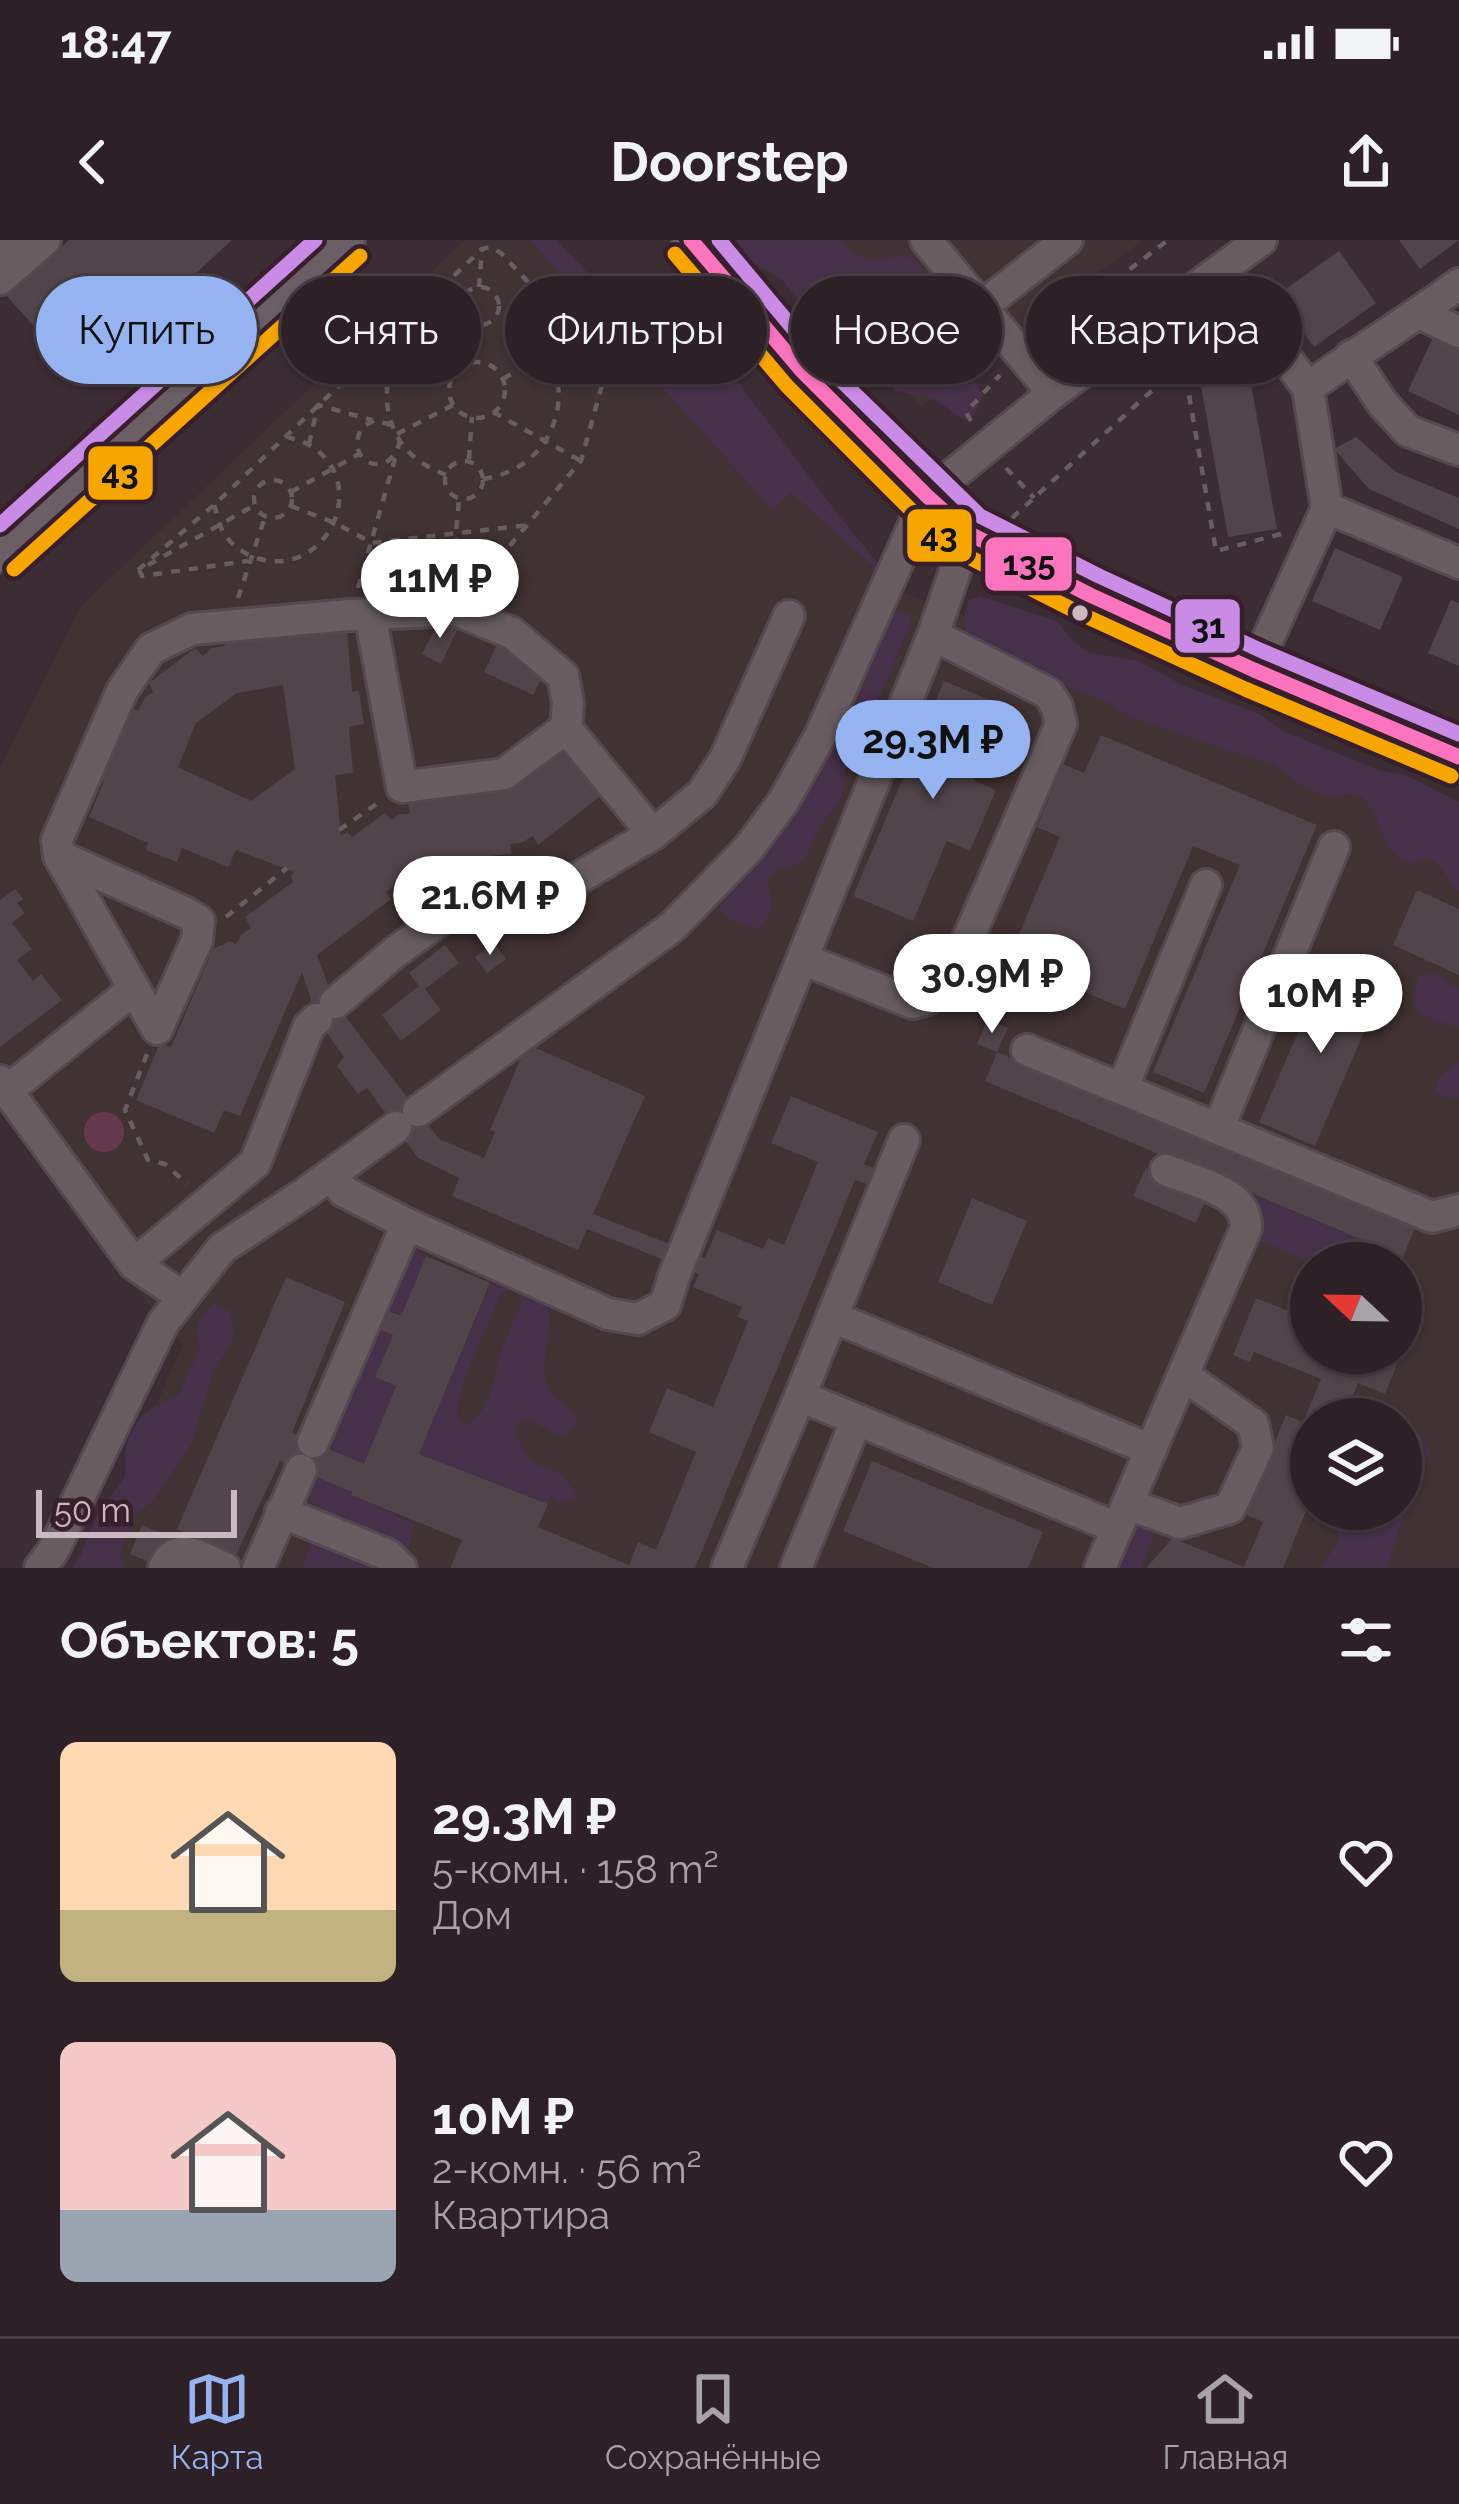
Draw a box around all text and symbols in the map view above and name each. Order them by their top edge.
text: 18:47 [60,16,171,69]
icon: back [60,129,126,195]
icon: share [1333,129,1399,195]
text: Doorstep [610,130,849,194]
chip: Купить [36,276,257,384]
chip: Снять [281,276,481,384]
chip: Фильтры [505,276,767,384]
chip: Новое [791,276,1002,384]
chip: Квартира [1026,276,1302,384]
line badge: 43 [86,444,155,502]
text: 43 [101,453,139,492]
line badge: 43 [905,507,974,564]
text: 43 [920,516,958,555]
line badge: 135 [983,535,1074,593]
pin: 11M ₽ [356,539,524,641]
text: 135 [1003,544,1056,583]
text: 11M ₽ [388,555,492,601]
line badge: 31 [1173,597,1242,655]
unlabelled marker [1069,602,1091,624]
text: 31 [1191,607,1225,646]
pin: 29.3M ₽ [822,700,1044,802]
text: 29.3M ₽ [862,716,1004,762]
pin: 21.6M ₽ [379,856,601,958]
text: 21.6M ₽ [420,872,560,918]
pin: 30.9M ₽ [881,934,1103,1036]
text: 30.9M ₽ [920,950,1064,996]
pin: 10M ₽ [1237,954,1405,1056]
text: 10M ₽ [1267,970,1375,1016]
north arrow [1290,1242,1422,1374]
map controls [1290,1242,1422,1530]
button: layers [1290,1398,1422,1530]
scale bar [36,1484,237,1537]
text: 50 m [54,1491,131,1530]
icon: filters [1333,1607,1399,1673]
text: Объектов: 5 [60,1610,359,1670]
text: 29.3M ₽ [432,1786,617,1846]
icon: home [156,1790,300,1934]
icon: heart [1333,1829,1399,1895]
text: 5-комн. · 158 m² [432,1846,719,1892]
text: Дом [432,1892,512,1938]
text: 10M ₽ [432,2086,575,2146]
icon: home [156,2090,300,2234]
icon: heart [1333,2129,1399,2195]
text: 2-комн. · 56 m² [432,2146,702,2192]
text: Квартира [432,2192,610,2238]
tab: Карта [171,2366,264,2477]
tab: Сохранённые [605,2366,821,2477]
tab: Главная [1163,2366,1288,2477]

